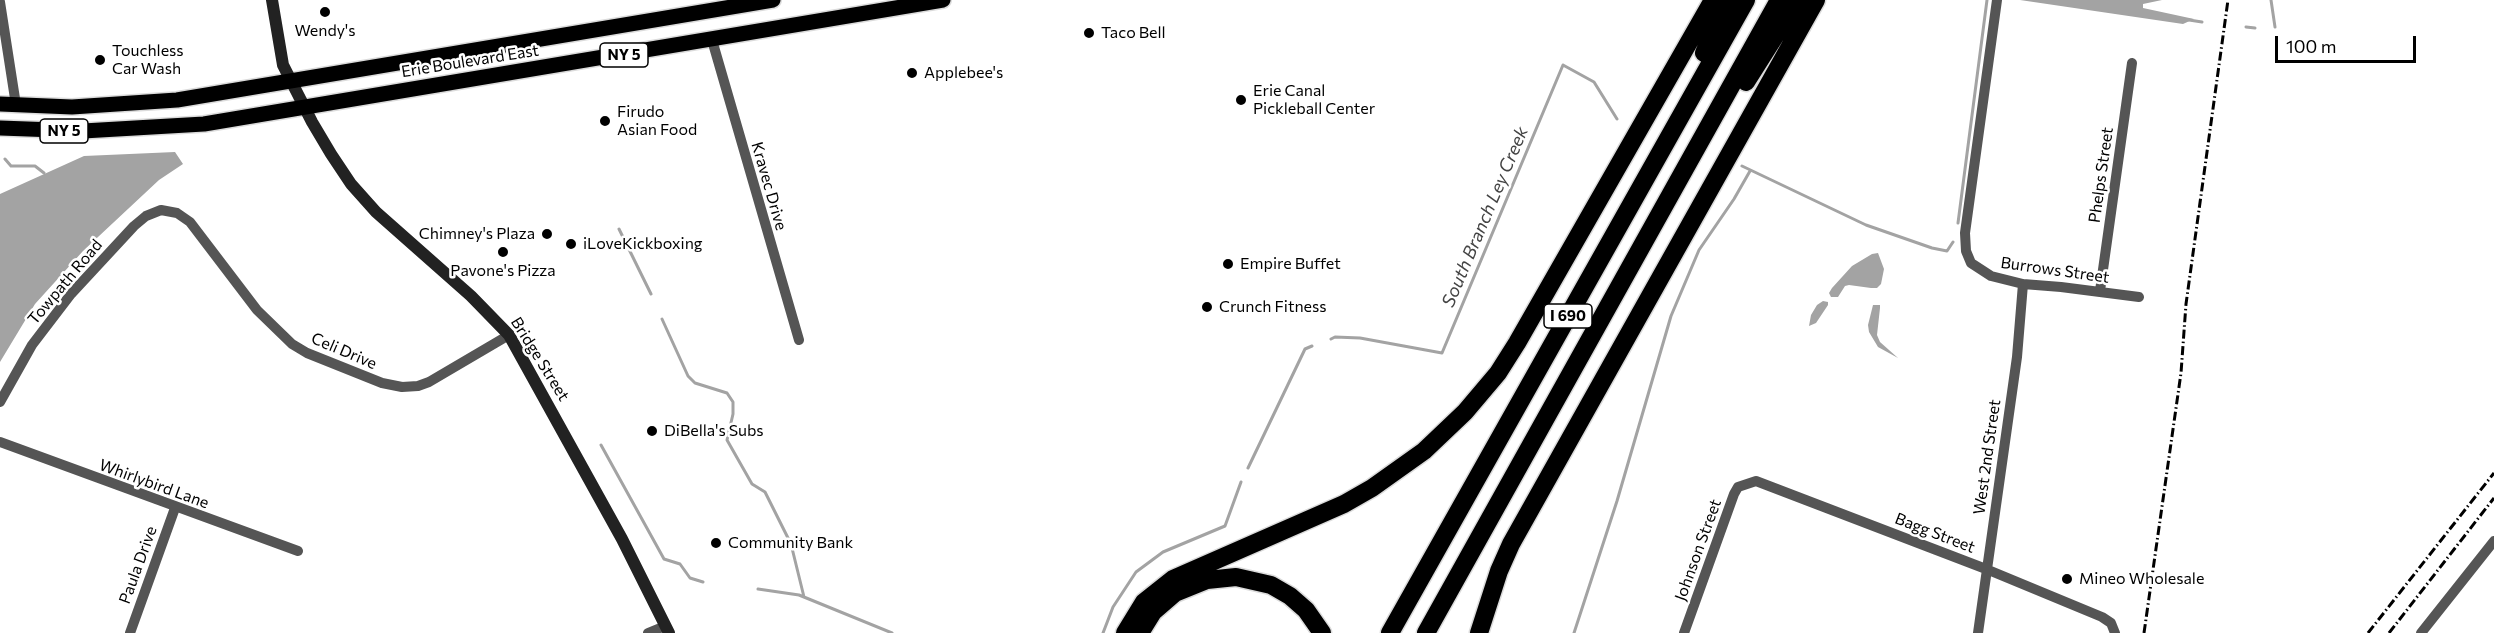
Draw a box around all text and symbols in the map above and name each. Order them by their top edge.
marker: Wendy's [318,5,332,19]
place label: Wendy's [295,21,355,41]
place label: Taco Bell [1101,23,1166,43]
scale bar [2278,24,2419,62]
marker: Taco Bell [1082,26,1096,40]
text: 100 m [2286,35,2336,57]
place label: Touchless Car Wash [112,41,184,79]
street label: Erie Boulevard East [400,41,540,81]
road number: NY 5 [600,43,648,67]
marker: Touchless Car Wash [93,53,107,67]
place label: Applebee's [924,63,1003,83]
marker: Applebee's [905,66,919,80]
place label: Erie Canal Pickleball Center [1253,81,1375,119]
marker: Erie Canal Pickleball Center [1234,93,1248,107]
place label: Firudo Asian Food [617,102,697,140]
marker: Firudo Asian Food [598,114,612,128]
road number: NY 5 [40,119,88,143]
water label: South Branch Ley Creek [1437,124,1533,310]
street label: Phelps Street [2085,126,2117,224]
street label: Kravec Drive [747,140,791,232]
place label: Chimney's Plaza [419,224,535,244]
marker: Chimney's Plaza [540,227,554,241]
place label: iLoveKickboxing [583,234,702,254]
street label: Towpath Road [24,236,106,328]
marker: iLoveKickboxing [564,237,578,251]
marker: Pavone's Pizza [496,245,510,259]
street label: Burrows Street [2000,253,2110,287]
place label: Empire Buffet [1240,254,1341,274]
marker: Empire Buffet [1221,257,1235,271]
place label: Pavone's Pizza [450,261,556,281]
place label: Crunch Fitness [1219,297,1327,317]
marker: Crunch Fitness [1200,300,1214,314]
road number: I 690 [1544,304,1592,328]
street label: Bridge Street [507,313,573,405]
street label: Celi Drive [308,329,380,373]
street label: West 2nd Street [1969,398,2005,516]
place label: DiBella's Subs [664,421,764,441]
marker: DiBella's Subs [645,424,659,438]
street label: Whirlybird Lane [96,455,212,513]
street label: Johnson Street [1671,497,1725,603]
street label: Bagg Street [1892,509,1978,557]
street label: Paula Drive [115,523,161,607]
place label: Community Bank [728,533,853,553]
marker: Community Bank [709,536,723,550]
place label: Mineo Wholesale [2079,569,2204,589]
marker: Mineo Wholesale [2060,572,2074,586]

